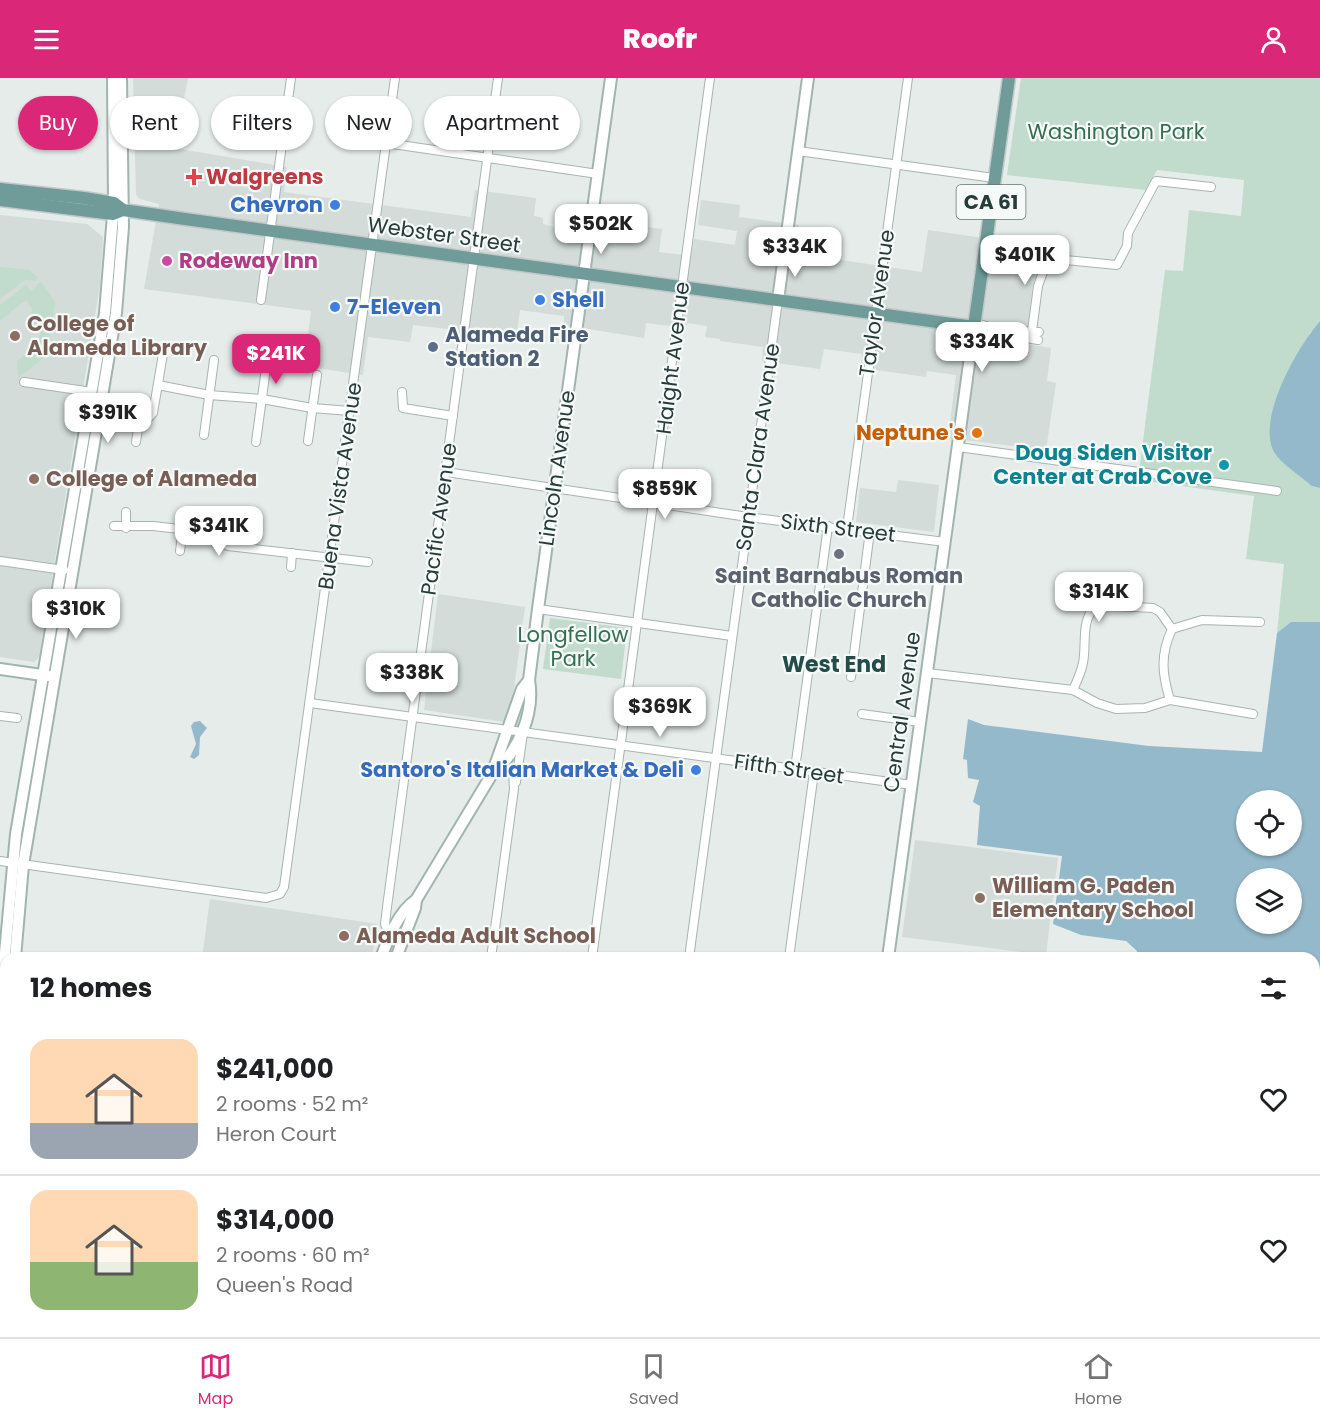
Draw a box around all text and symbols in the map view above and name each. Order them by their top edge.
text: Roofr [623,20,697,57]
icon: menu [30,23,63,56]
icon: person [1257,23,1290,56]
chip: Buy [18,96,98,150]
chip: Rent [110,96,199,150]
chip: Filters [211,96,313,150]
chip: New [325,96,412,150]
chip: Apartment [424,96,580,150]
park label: Washington Park [1027,117,1205,146]
place label: Walgreens [206,162,324,191]
marker: Walgreens [187,170,201,184]
road number: CA 61 [956,185,1026,219]
place label: Chevron [230,190,323,219]
marker: Chevron [328,198,342,212]
pin: $502K [559,204,643,255]
street label: Webster Street [366,209,522,260]
text: $502K [569,209,633,237]
pin: $334K [753,227,837,278]
street label: Taylor Avenue [852,227,901,378]
text: $334K [763,232,827,260]
pin: $401K [983,235,1067,286]
text: $401K [994,240,1056,268]
place label: Rodeway Inn [179,246,318,275]
marker: Rodeway Inn [160,254,174,268]
street label: Haight Avenue [649,280,696,436]
place label: Shell [552,285,604,314]
place label: 7-Eleven [347,292,441,321]
marker: Shell [533,293,547,307]
marker: 7-Eleven [328,300,342,314]
place label: College of Alameda Library [27,309,208,362]
place label: Alameda Fire Station 2 [445,320,589,373]
pin: $334K [940,322,1024,373]
text: $334K [950,327,1014,355]
marker: College of Alameda Library [8,329,22,343]
pin: $241K [234,334,318,385]
text: $241K [246,339,306,367]
marker: Alameda Fire Station 2 [426,340,440,354]
street label: Santa Clara Avenue [729,341,786,553]
street label: Buena Vista Avenue [311,380,368,592]
street label: Lincoln Avenue [531,388,582,548]
pin: $391K [66,393,150,444]
text: $391K [78,398,138,426]
place label: Neptune's [856,418,965,447]
marker: Neptune's [970,426,984,440]
place label: Doug Siden Visitor Center at Crab Cove [993,438,1212,491]
street label: Pacific Avenue [413,441,464,597]
marker: Doug Siden Visitor Center at Crab Cove [1217,458,1231,472]
place label: College of Alameda [46,464,257,493]
pin: $859K [623,469,707,520]
marker: College of Alameda [27,472,41,486]
text: $859K [632,474,698,502]
pin: $341K [177,506,261,557]
street label: Sixth Street [779,506,897,549]
text: $341K [189,511,249,539]
marker: Saint Barnabus Roman Catholic Church [832,547,846,561]
place label: Saint Barnabus Roman Catholic Church [715,561,963,614]
pin: $314K [1057,572,1141,623]
text: $314K [1069,577,1129,605]
pin: $310K [34,589,118,640]
text: $310K [46,594,106,622]
park label: Longfellow Park [517,620,629,673]
street label: Central Avenue [876,630,927,794]
district label: West End [782,649,886,680]
pin: $338K [370,653,454,704]
text: $338K [380,658,444,686]
pin: $369K [618,687,702,738]
text: $369K [628,692,692,720]
street label: Fifth Street [732,746,846,791]
place label: Santoro's Italian Market & Deli [360,755,684,784]
marker: Santoro's Italian Market & Deli [689,763,703,777]
map controls [1236,790,1302,934]
button: locate [1236,790,1302,856]
button: layers [1236,868,1302,934]
place label: William G. Paden Elementary School [992,871,1194,924]
marker: William G. Paden Elementary School [973,891,987,905]
place label: Alameda Adult School [356,921,596,950]
marker: Alameda Adult School [337,929,351,943]
text: 12 homes [30,970,152,1006]
icon: filters [1257,972,1290,1005]
text: $241,000 [216,1051,334,1087]
icon: home [78,1063,150,1135]
icon: heart [1257,1083,1290,1116]
text: 2 rooms · 52 m² [216,1090,368,1118]
text: Heron Court [216,1120,336,1148]
text: $314,000 [216,1202,335,1238]
icon: home [78,1214,150,1286]
icon: heart [1257,1234,1290,1267]
text: 2 rooms · 60 m² [216,1241,370,1269]
text: Queen's Road [216,1271,353,1299]
tab: Map [198,1350,233,1411]
tab: Saved [629,1350,679,1411]
tab: Home [1074,1350,1122,1411]

